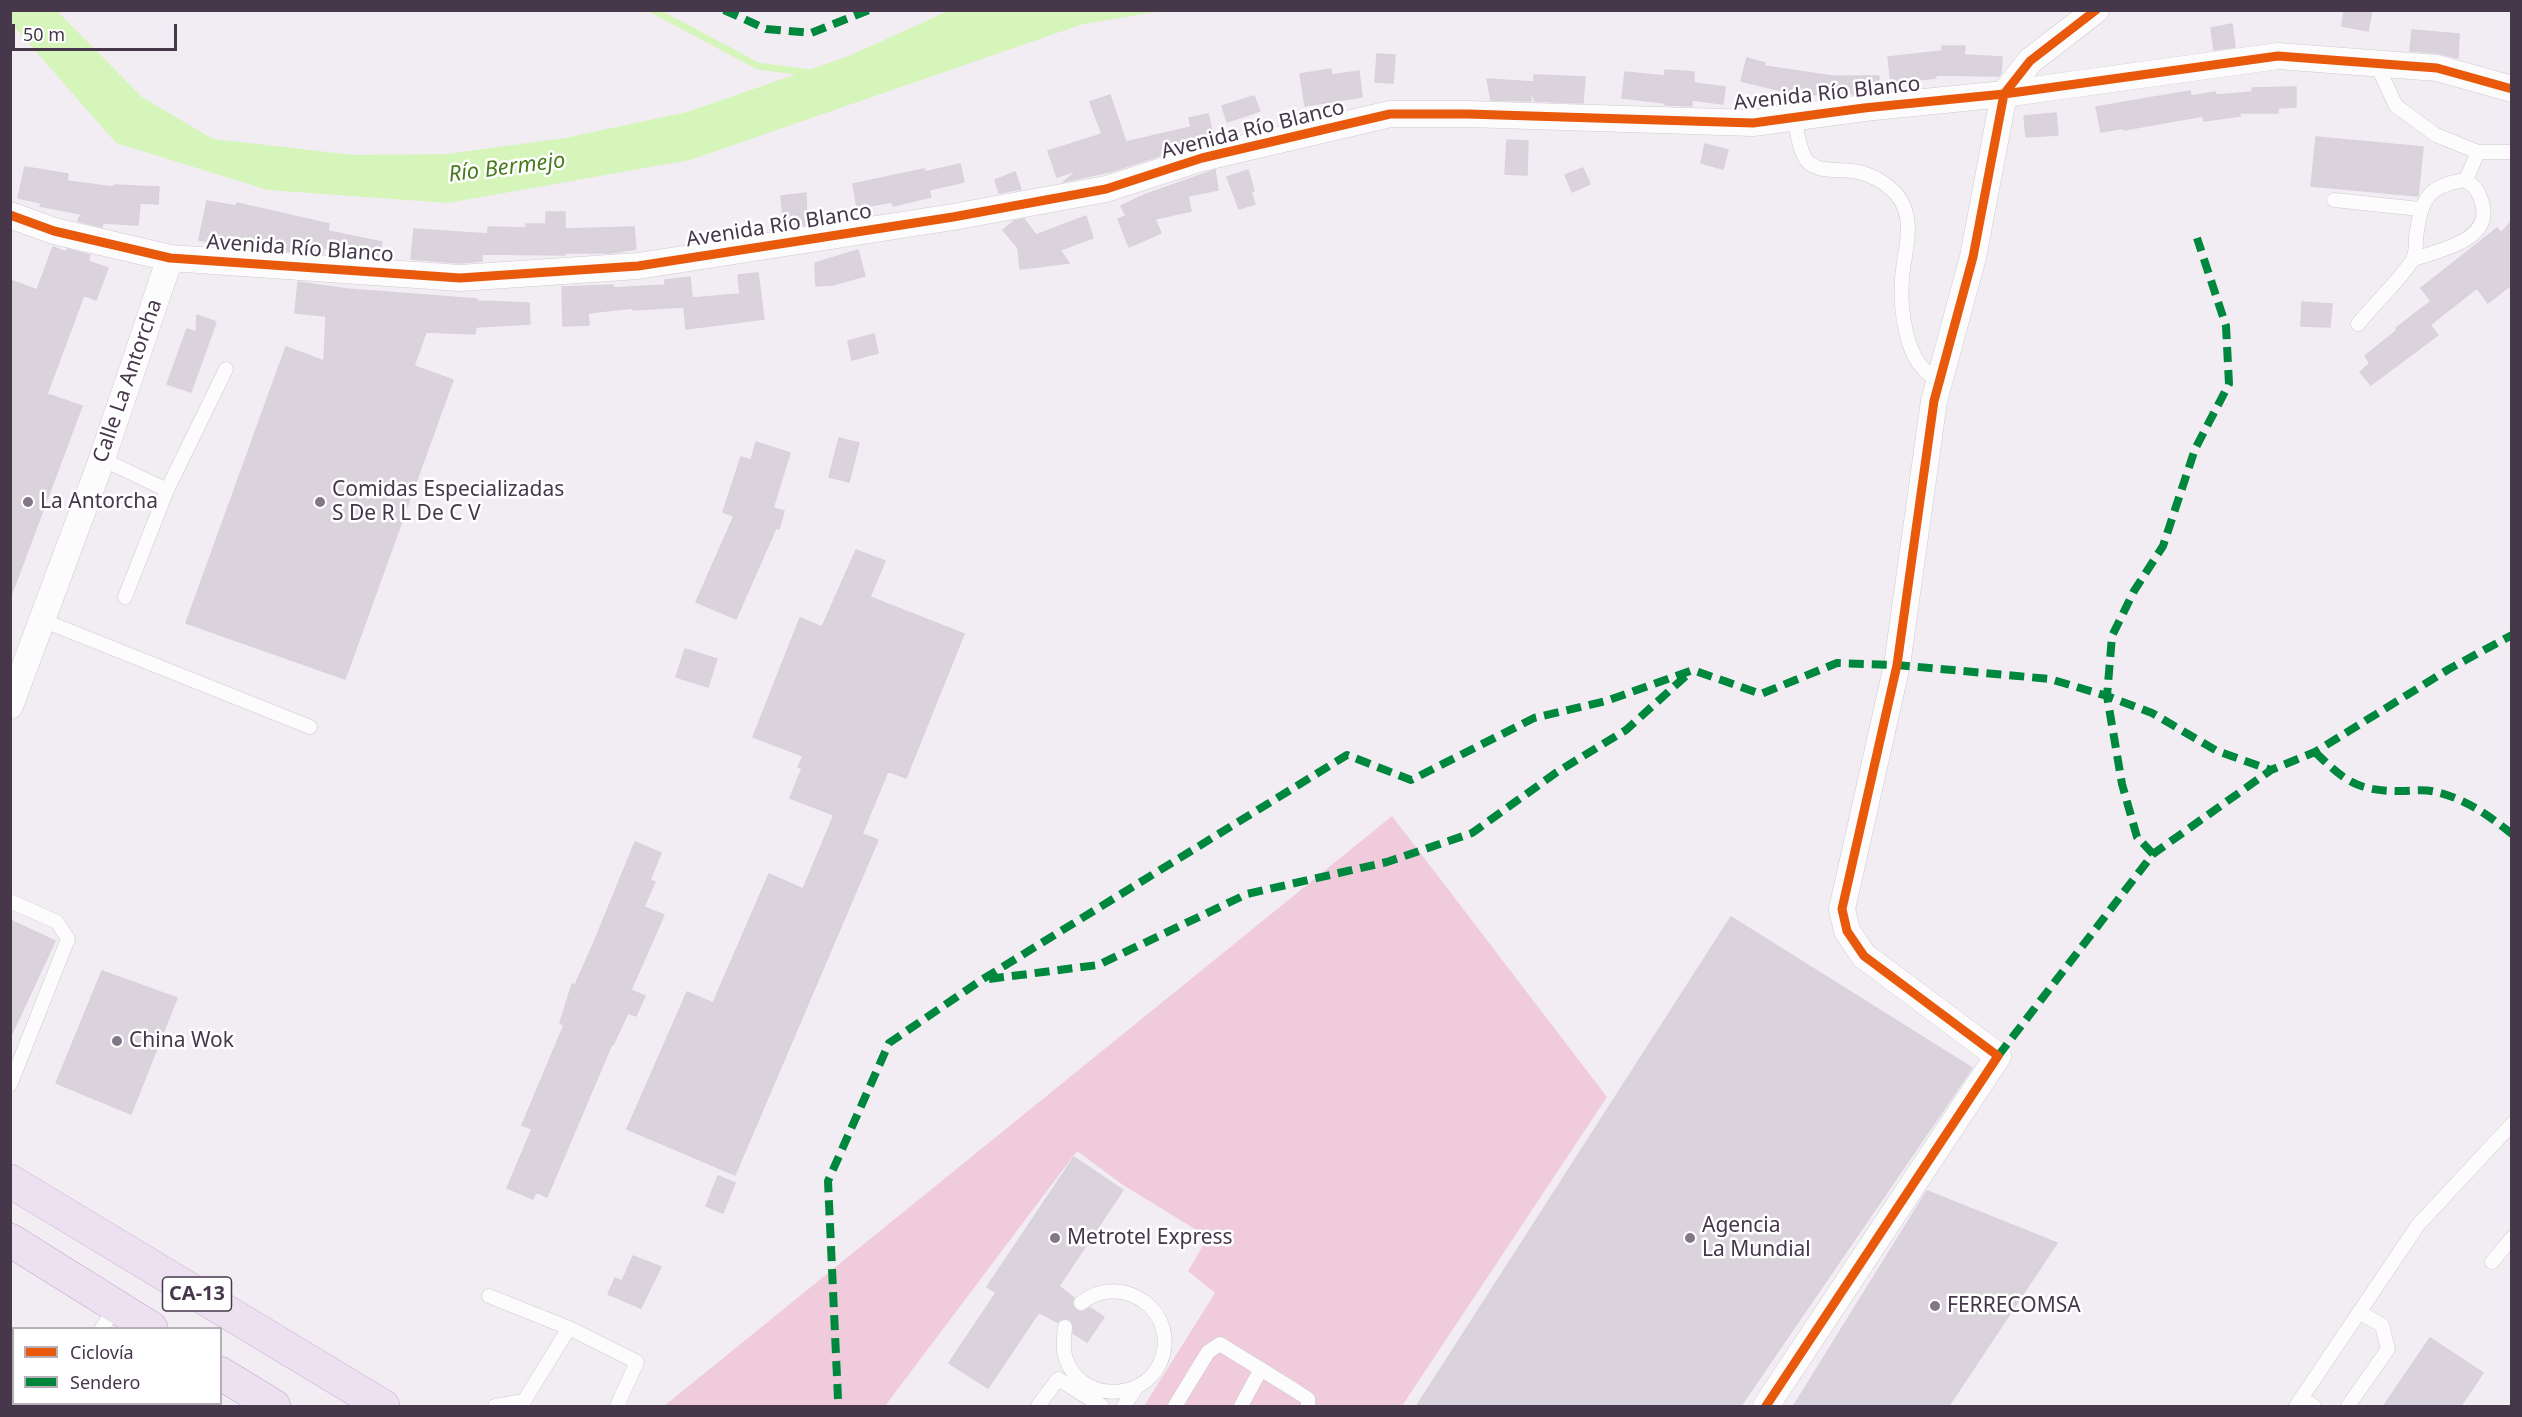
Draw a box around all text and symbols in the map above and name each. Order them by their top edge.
scale bar [15,12,180,50]
text: 50 m [23,22,65,46]
street label: Avenida Río Blanco [1732,72,1922,116]
street label: Avenida Río Blanco [1159,95,1347,165]
water label: Río Bermejo [447,148,567,188]
street label: Avenida Río Blanco [684,199,874,253]
street label: Avenida Río Blanco [205,230,395,268]
street label: Calle La Antorcha [88,296,168,466]
place label: Comidas Especializadas S De R L De C V [332,477,564,527]
place label: La Antorcha [40,489,158,515]
marker: La Antorcha [21,495,35,509]
marker: Comidas Especializadas S De R L De C V [313,495,327,509]
place label: China Wok [129,1028,234,1054]
marker: China Wok [110,1034,124,1048]
place label: Agencia La Mundial [1702,1213,1811,1263]
place label: Metrotel Express [1067,1225,1233,1251]
marker: Metrotel Express [1048,1231,1062,1245]
marker: Agencia La Mundial [1683,1231,1697,1245]
road number: CA-13 [162,1277,232,1311]
place label: FERRECOMSA [1947,1293,2081,1319]
marker: FERRECOMSA [1928,1299,1942,1313]
legend [12,1327,222,1405]
text: Ciclovía [70,1340,134,1364]
text: Sendero [70,1370,140,1394]

